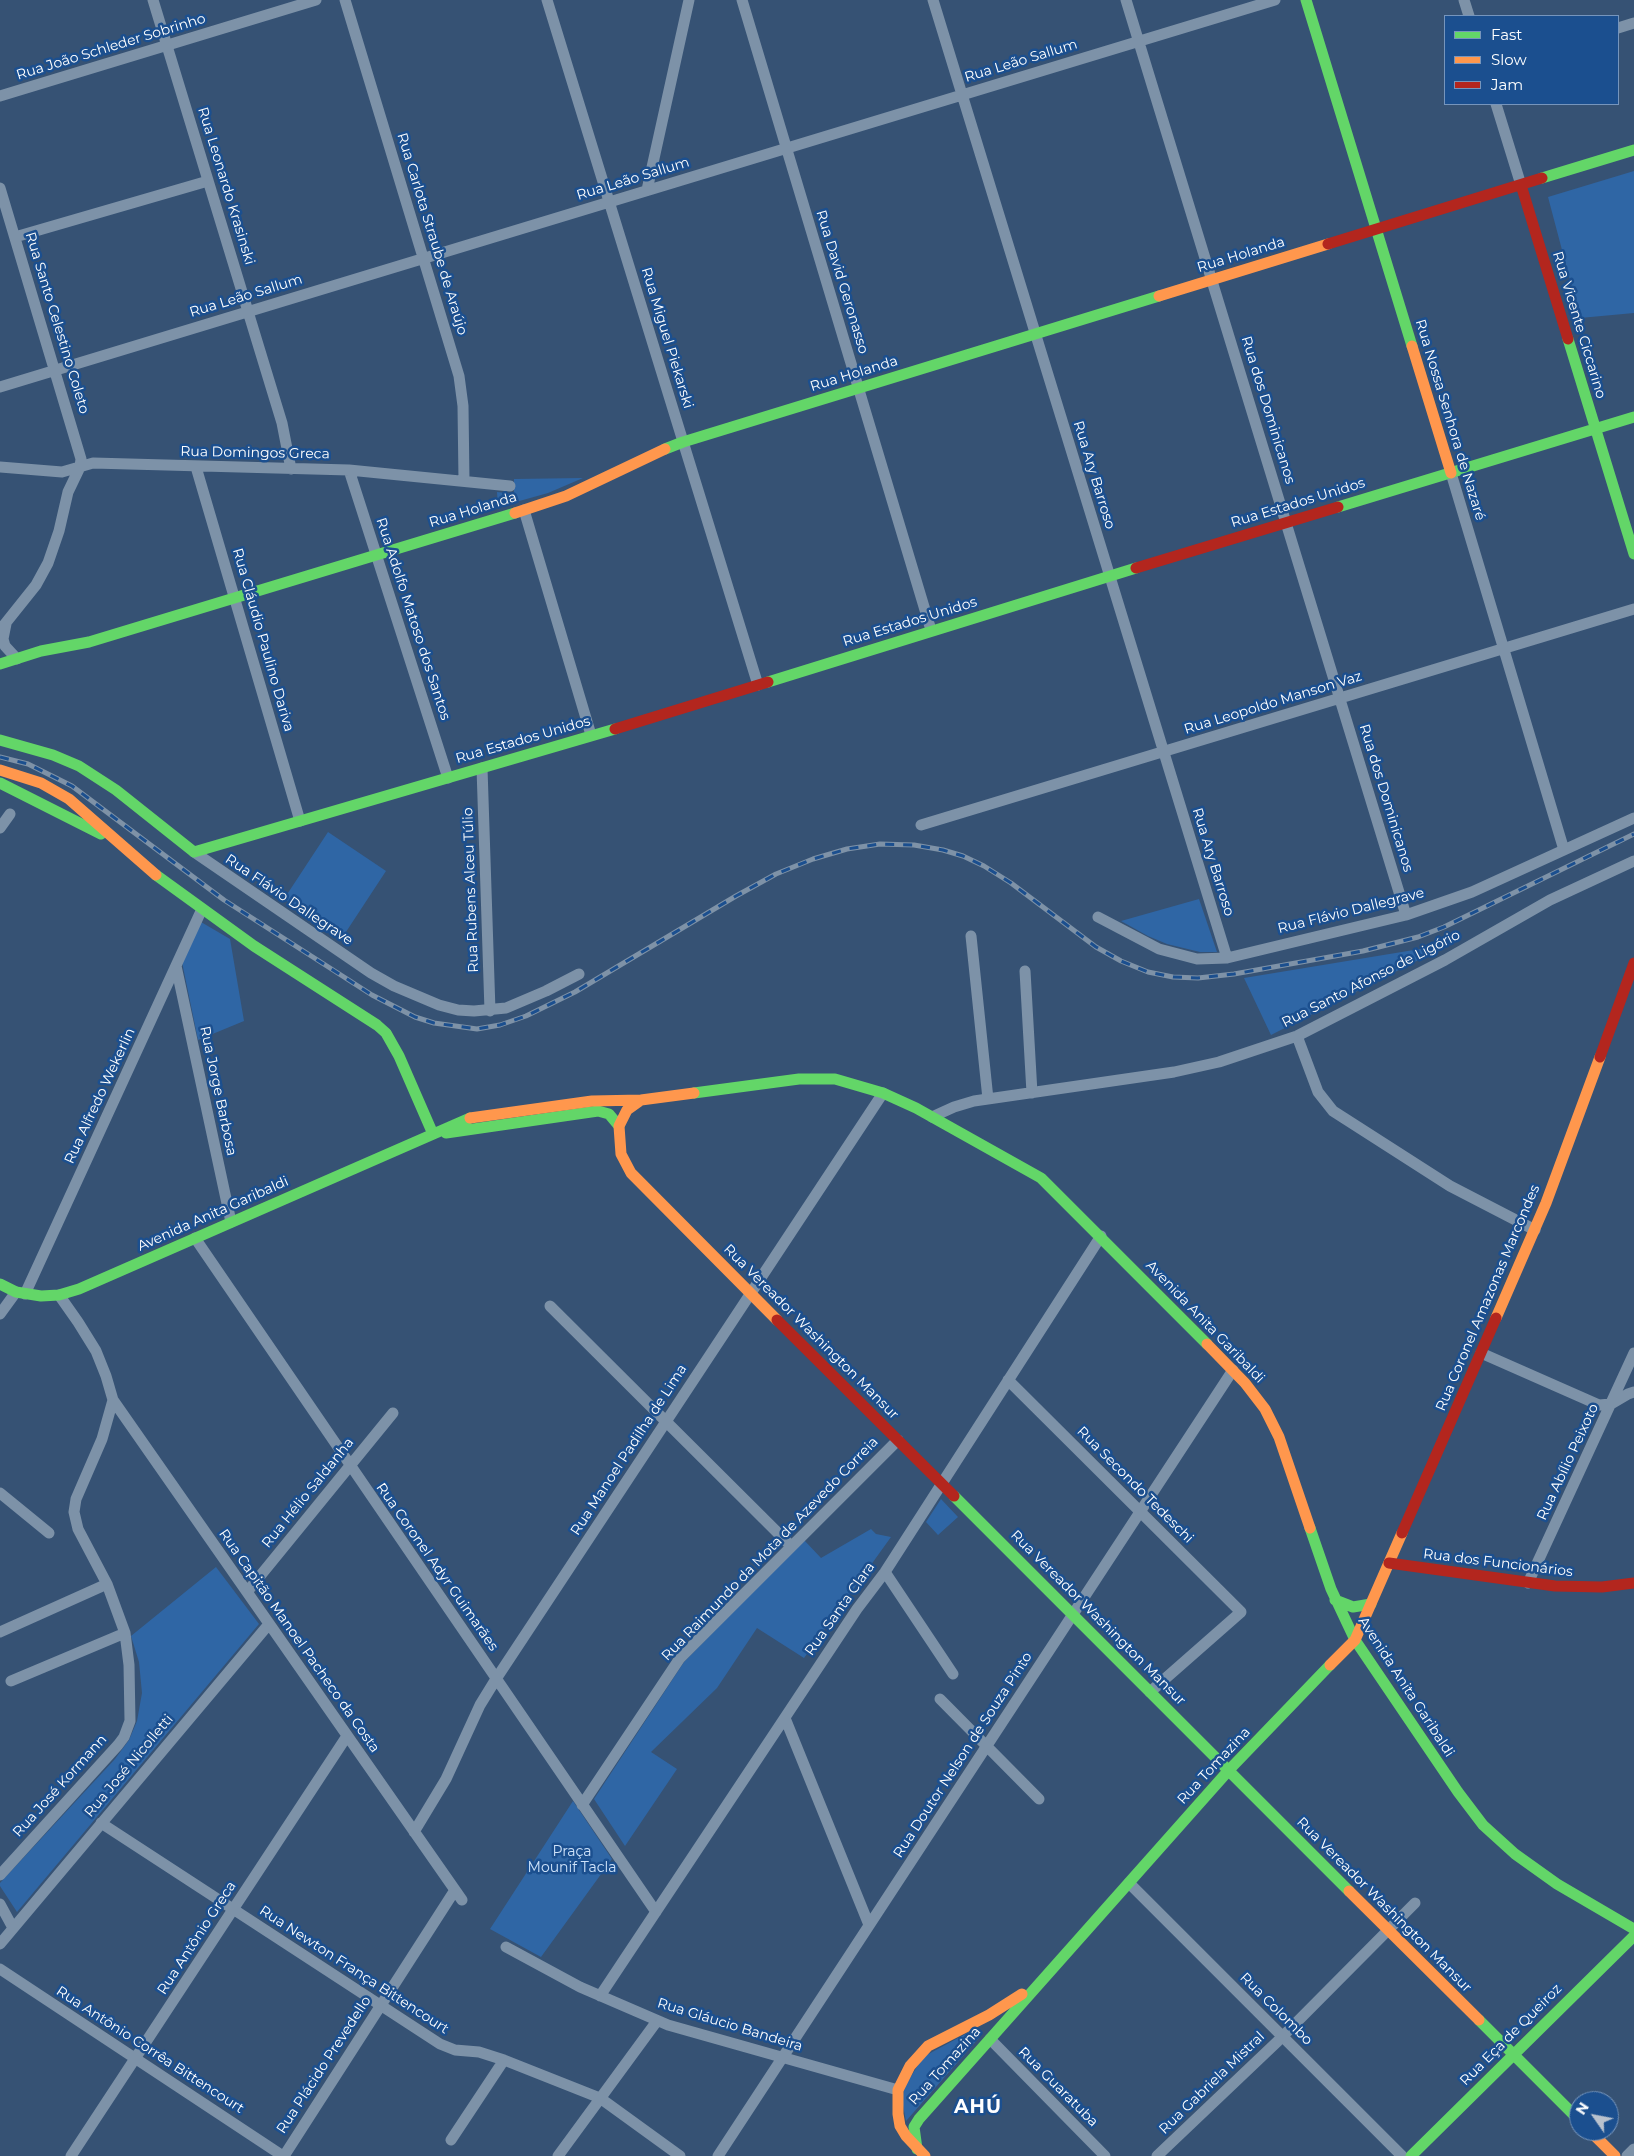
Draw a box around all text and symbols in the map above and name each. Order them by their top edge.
street label: Rua João Schleder Sobrinho [14,10,208,84]
legend [1444,15,1619,105]
text: Fast [1491,25,1522,44]
street label: Rua Leão Sallum [962,36,1080,86]
text: Slow [1491,50,1527,69]
text: Jam [1491,75,1523,94]
street label: Rua Leonardo Krasinski [194,105,258,267]
street label: Rua Carlota Straube de Araújo [393,131,471,337]
street label: Rua Leão Sallum [574,154,692,204]
street label: Rua David Geronasso [812,208,872,356]
street label: Rua Santo Celestino Coleto [21,230,93,416]
street label: Rua Holanda [1195,234,1287,276]
street label: Rua Vicente Ciccarino [1549,249,1609,401]
street label: Rua Miguel Piekarski [638,265,696,411]
street label: Rua Leão Sallum [187,271,305,321]
street label: Rua Nossa Senhora de Nazaré [1411,317,1489,523]
street label: Rua dos Dominicanos [1238,334,1298,486]
street label: Rua Holanda [808,353,900,395]
street label: Rua Ary Barroso [1070,419,1118,531]
street label: Rua Domingos Greca [180,443,330,463]
street label: Rua Estados Unidos [1229,475,1367,531]
street label: Rua Holanda [427,489,519,531]
street label: Rua Adolfo Matoso dos Santos [372,516,454,722]
street label: Rua Cláudio Paulino Dariva [229,546,297,734]
street label: Rua Estados Unidos [841,594,979,650]
street label: Rua Leopoldo Manson Vaz [1182,668,1364,738]
street label: Rua Estados Unidos [454,713,592,767]
street label: Rua dos Dominicanos [1356,722,1416,874]
street label: Rua Ary Barroso [1189,806,1237,918]
street label: Rua Rubens Alceu Túlio [460,807,482,973]
street label: Rua Flávio Dallegrave [222,851,356,949]
street label: Rua Flávio Dallegrave [1276,885,1426,937]
street label: Rua Santo Afonso de Ligório [1279,927,1463,1031]
street label: Rua Alfredo Wekerlin [61,1025,139,1167]
street label: Rua Jorge Barbosa [196,1025,240,1157]
street label: Avenida Anita Garibaldi [135,1173,291,1255]
street label: Rua Coronel Amazonas Marcondes [1433,1182,1543,1414]
street label: Rua Vereador Washington Mansur [720,1241,902,1423]
street label: Avenida Anita Garibaldi [1142,1257,1268,1387]
street label: Rua Manoel Padilha de Lima [567,1361,691,1539]
street label: Rua Abílio Peixoto [1534,1401,1602,1523]
street label: Rua Secondo Tedeschi [1073,1423,1197,1547]
street label: Rua Raimundo da Mota de Azevedo Correia [658,1434,882,1664]
street label: Rua Hélio Saldanha [258,1435,358,1551]
street label: Rua Coronel Adyr Guimarães [372,1480,502,1654]
street label: Rua Capitão Manoel Pacheco da Costa [215,1526,383,1756]
street label: Rua Vereador Washington Mansur [1007,1527,1189,1709]
street label: Rua dos Funcionários [1422,1545,1574,1581]
street label: Rua Santa Clara [801,1559,879,1659]
street label: Avenida Anita Garibaldi [1354,1614,1458,1760]
street label: Rua Doutor Nelson de Souza Pinto [890,1649,1036,1861]
street label: Rua José Nicolletti [81,1711,177,1821]
street label: Rua Tomazina [1174,1724,1254,1808]
street label: Rua José Kormann [10,1731,110,1841]
street label: Rua Vereador Washington Mansur [1293,1814,1475,1996]
park label: Praça Mounif Tacla [528,1844,616,1876]
street label: Rua Antônio Greca [154,1878,240,1998]
street label: Rua Newton França Bittencourt [256,1902,452,2038]
street label: Rua Colombo [1236,1969,1316,2049]
street label: Rua Eça de Queiroz [1457,1981,1565,2089]
street label: Rua Antônio Corrêa Bittencourt [53,1983,247,2117]
street label: Rua Plácido Prevedello [273,1993,375,2137]
street label: Rua Gláucio Bandeira [655,1995,805,2055]
street label: Rua Tomazina [906,2023,984,2109]
street label: Rua Gabriela Mistral [1156,2028,1268,2138]
street label: Rua Guaratuba [1015,2044,1101,2130]
north arrow [1569,2091,1619,2141]
district label: AHÚ [954,2096,1002,2118]
text: N [1572,2099,1593,2118]

